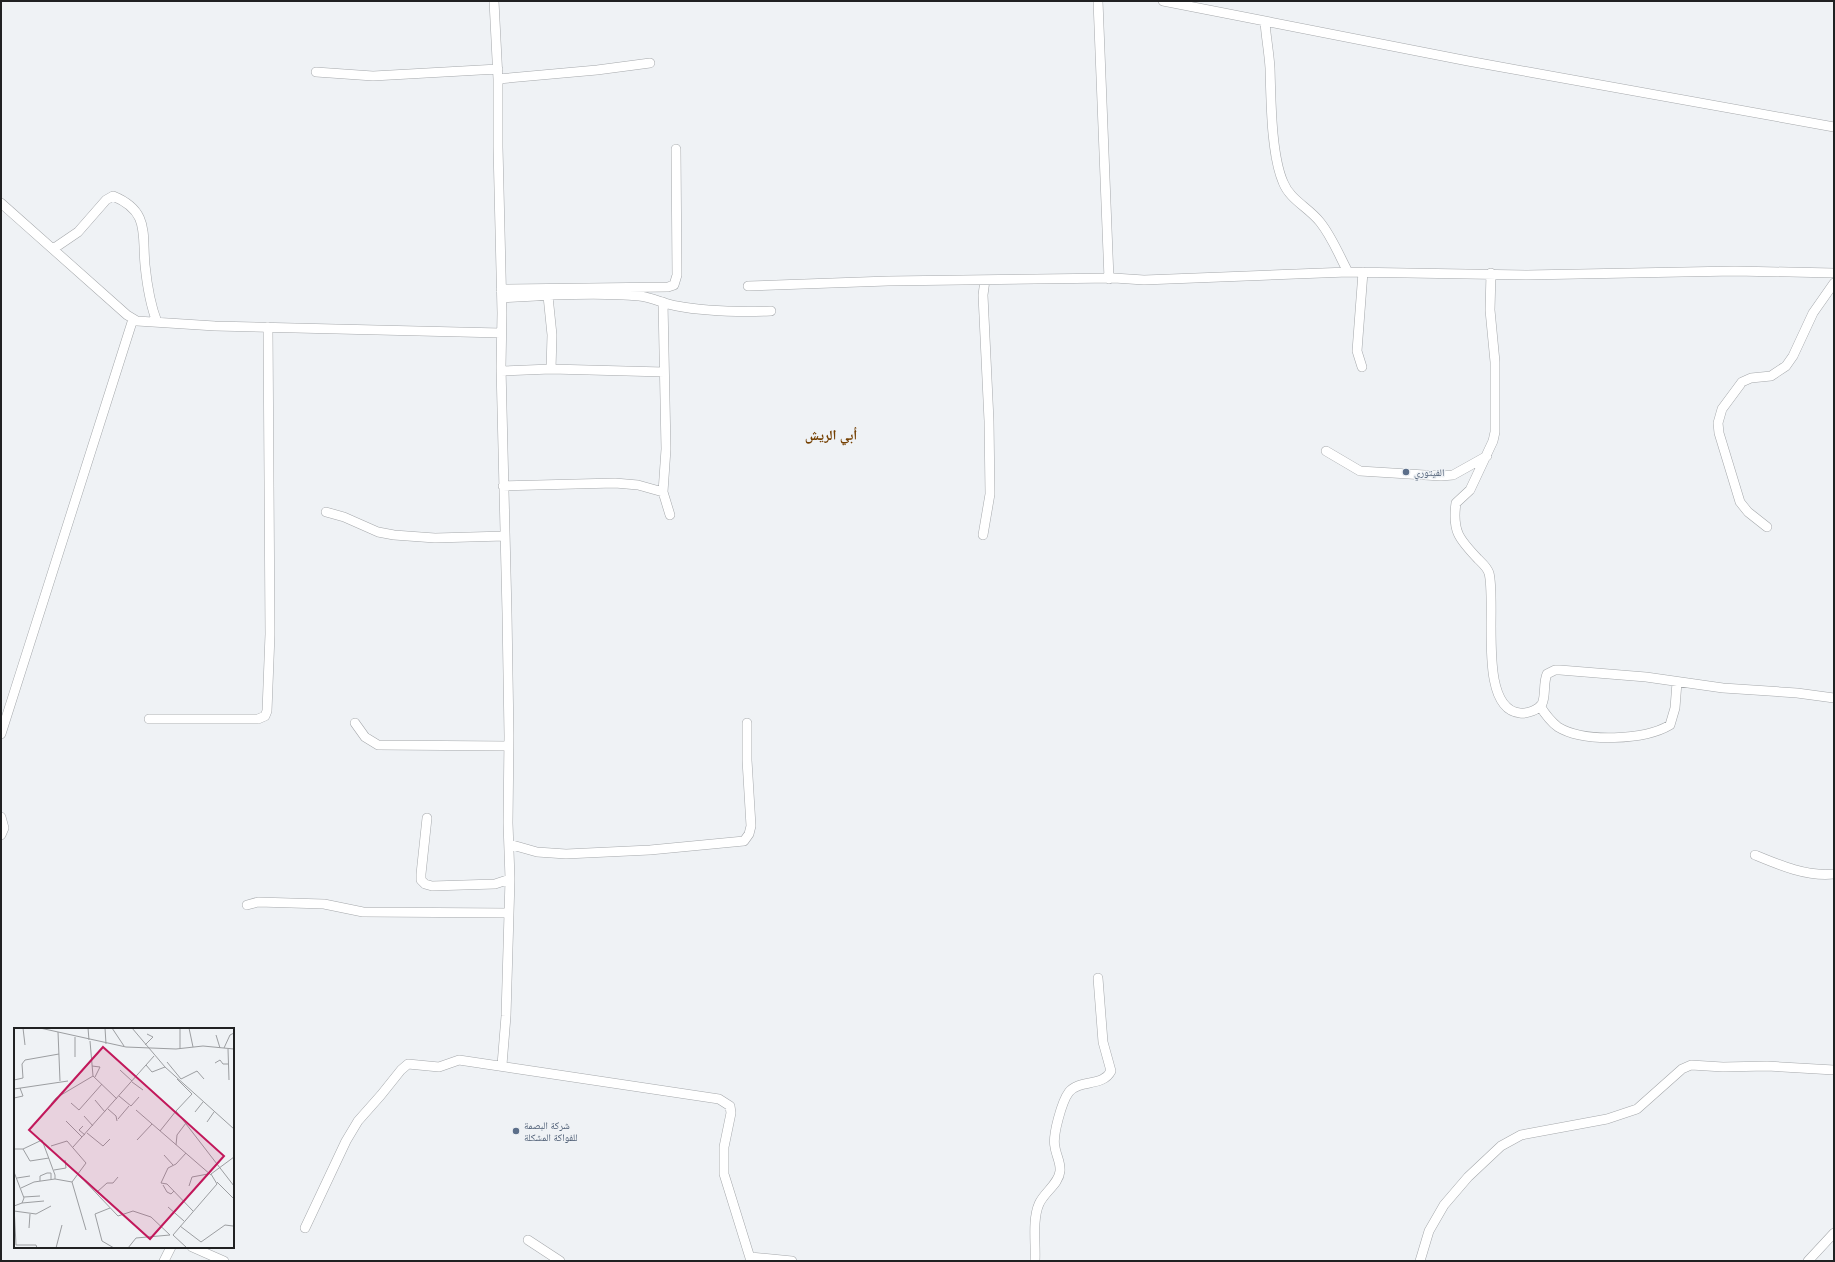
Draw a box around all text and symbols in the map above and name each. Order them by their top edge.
district label: أبي الريش [805,427,857,446]
marker: الفيتوري [1401,467,1411,477]
place label: الفيتوري [1414,467,1444,481]
inset map [14,1028,234,1248]
place label: شركة البصمة للفواكة المشكلة [524,1120,578,1144]
marker: شركة البصمة للفواكة المشكلة [511,1126,521,1136]

